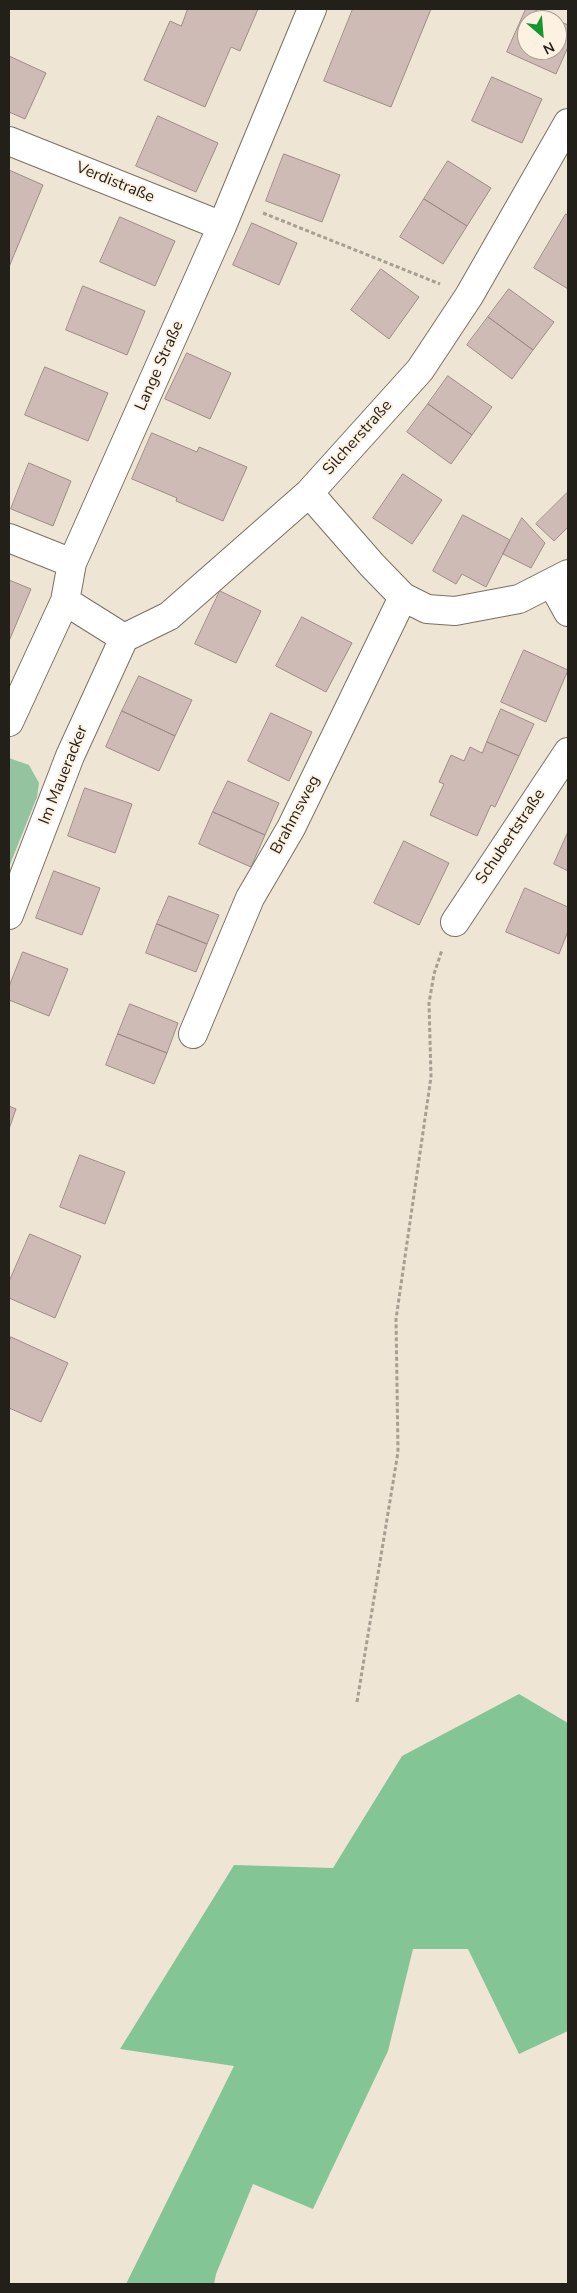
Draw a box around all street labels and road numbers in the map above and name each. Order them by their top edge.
street label: Verdistraße [73,159,157,207]
street label: Lange Straße [132,318,188,414]
street label: Silcherstraße [319,396,397,480]
street label: Im Maueracker [35,723,93,827]
street label: Brahmsweg [267,772,325,858]
street label: Schubertstraße [472,786,550,888]

